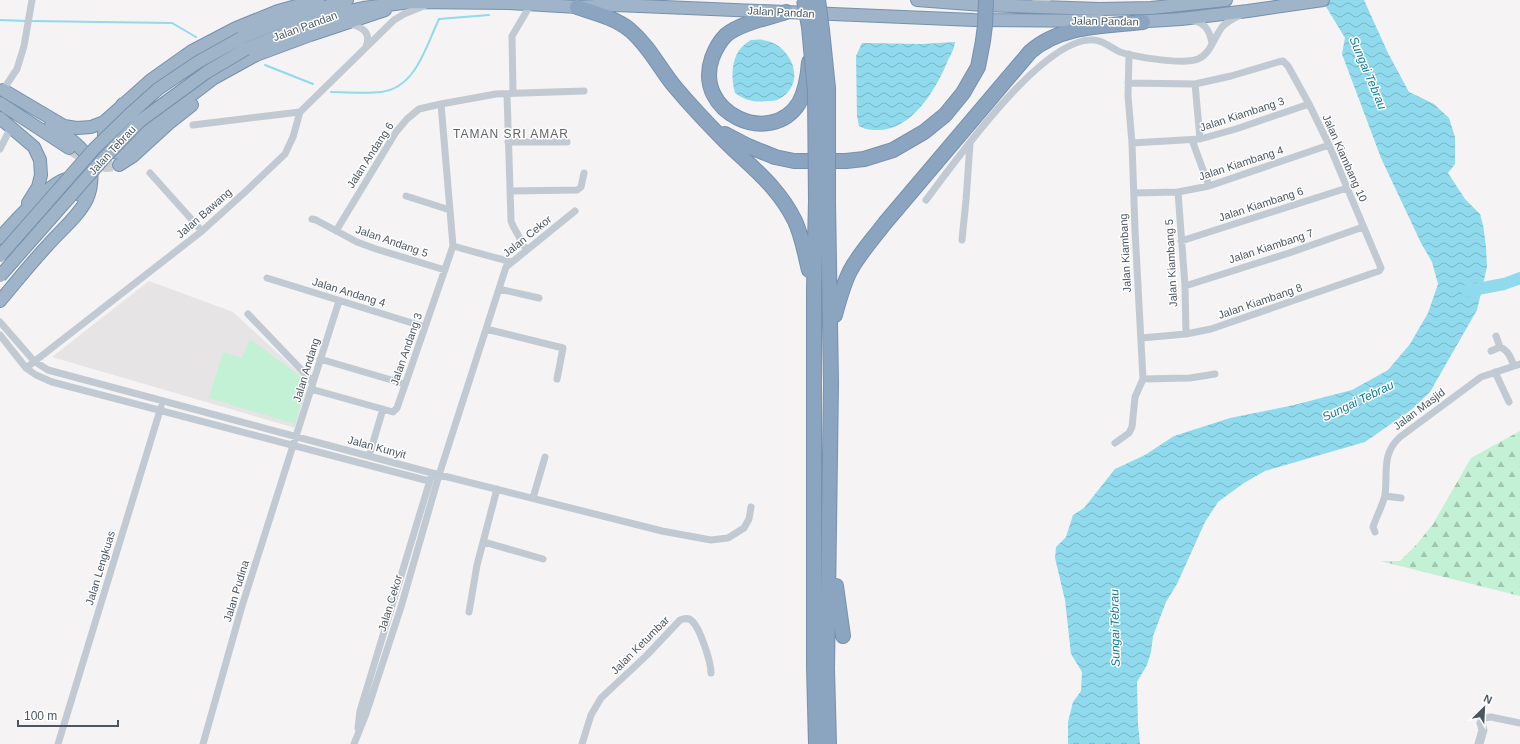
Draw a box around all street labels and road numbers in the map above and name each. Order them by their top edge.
street label: Jalan Pandan [747,4,815,20]
street label: Jalan Pandan [271,9,339,43]
street label: Jalan Pandan [1071,14,1139,28]
street label: Jalan Kiambang 3 [1198,95,1286,133]
street label: Jalan Kiambang 10 [1320,113,1370,203]
street label: Jalan Andang 6 [344,120,396,190]
street label: Jalan Tebrau [86,123,138,177]
street label: Jalan Kiambang 4 [1197,144,1285,182]
street label: Jalan Kiambang 6 [1217,185,1305,223]
street label: Jalan Bawang [174,186,234,240]
street label: Jalan Cekor [500,213,554,259]
street label: Jalan Kiambang [1117,213,1133,293]
street label: Jalan Kiambang 5 [1163,219,1179,307]
street label: Jalan Andang 5 [354,223,430,259]
street label: Jalan Kiambang 7 [1227,227,1315,265]
street label: Jalan Andang 4 [311,275,387,309]
street label: Jalan Kiambang 8 [1216,281,1304,321]
street label: Jalan Andang 3 [388,311,424,387]
street label: Jalan Andang [291,336,321,404]
street label: Jalan Masjid [1391,386,1447,432]
street label: Jalan Kunyit [346,433,408,461]
street label: Jalan Lengkuas [83,529,117,607]
street label: Jalan Pudina [221,558,251,623]
street label: Jalan Cekor [376,573,404,633]
street label: Jalan Ketumbar [609,613,672,676]

